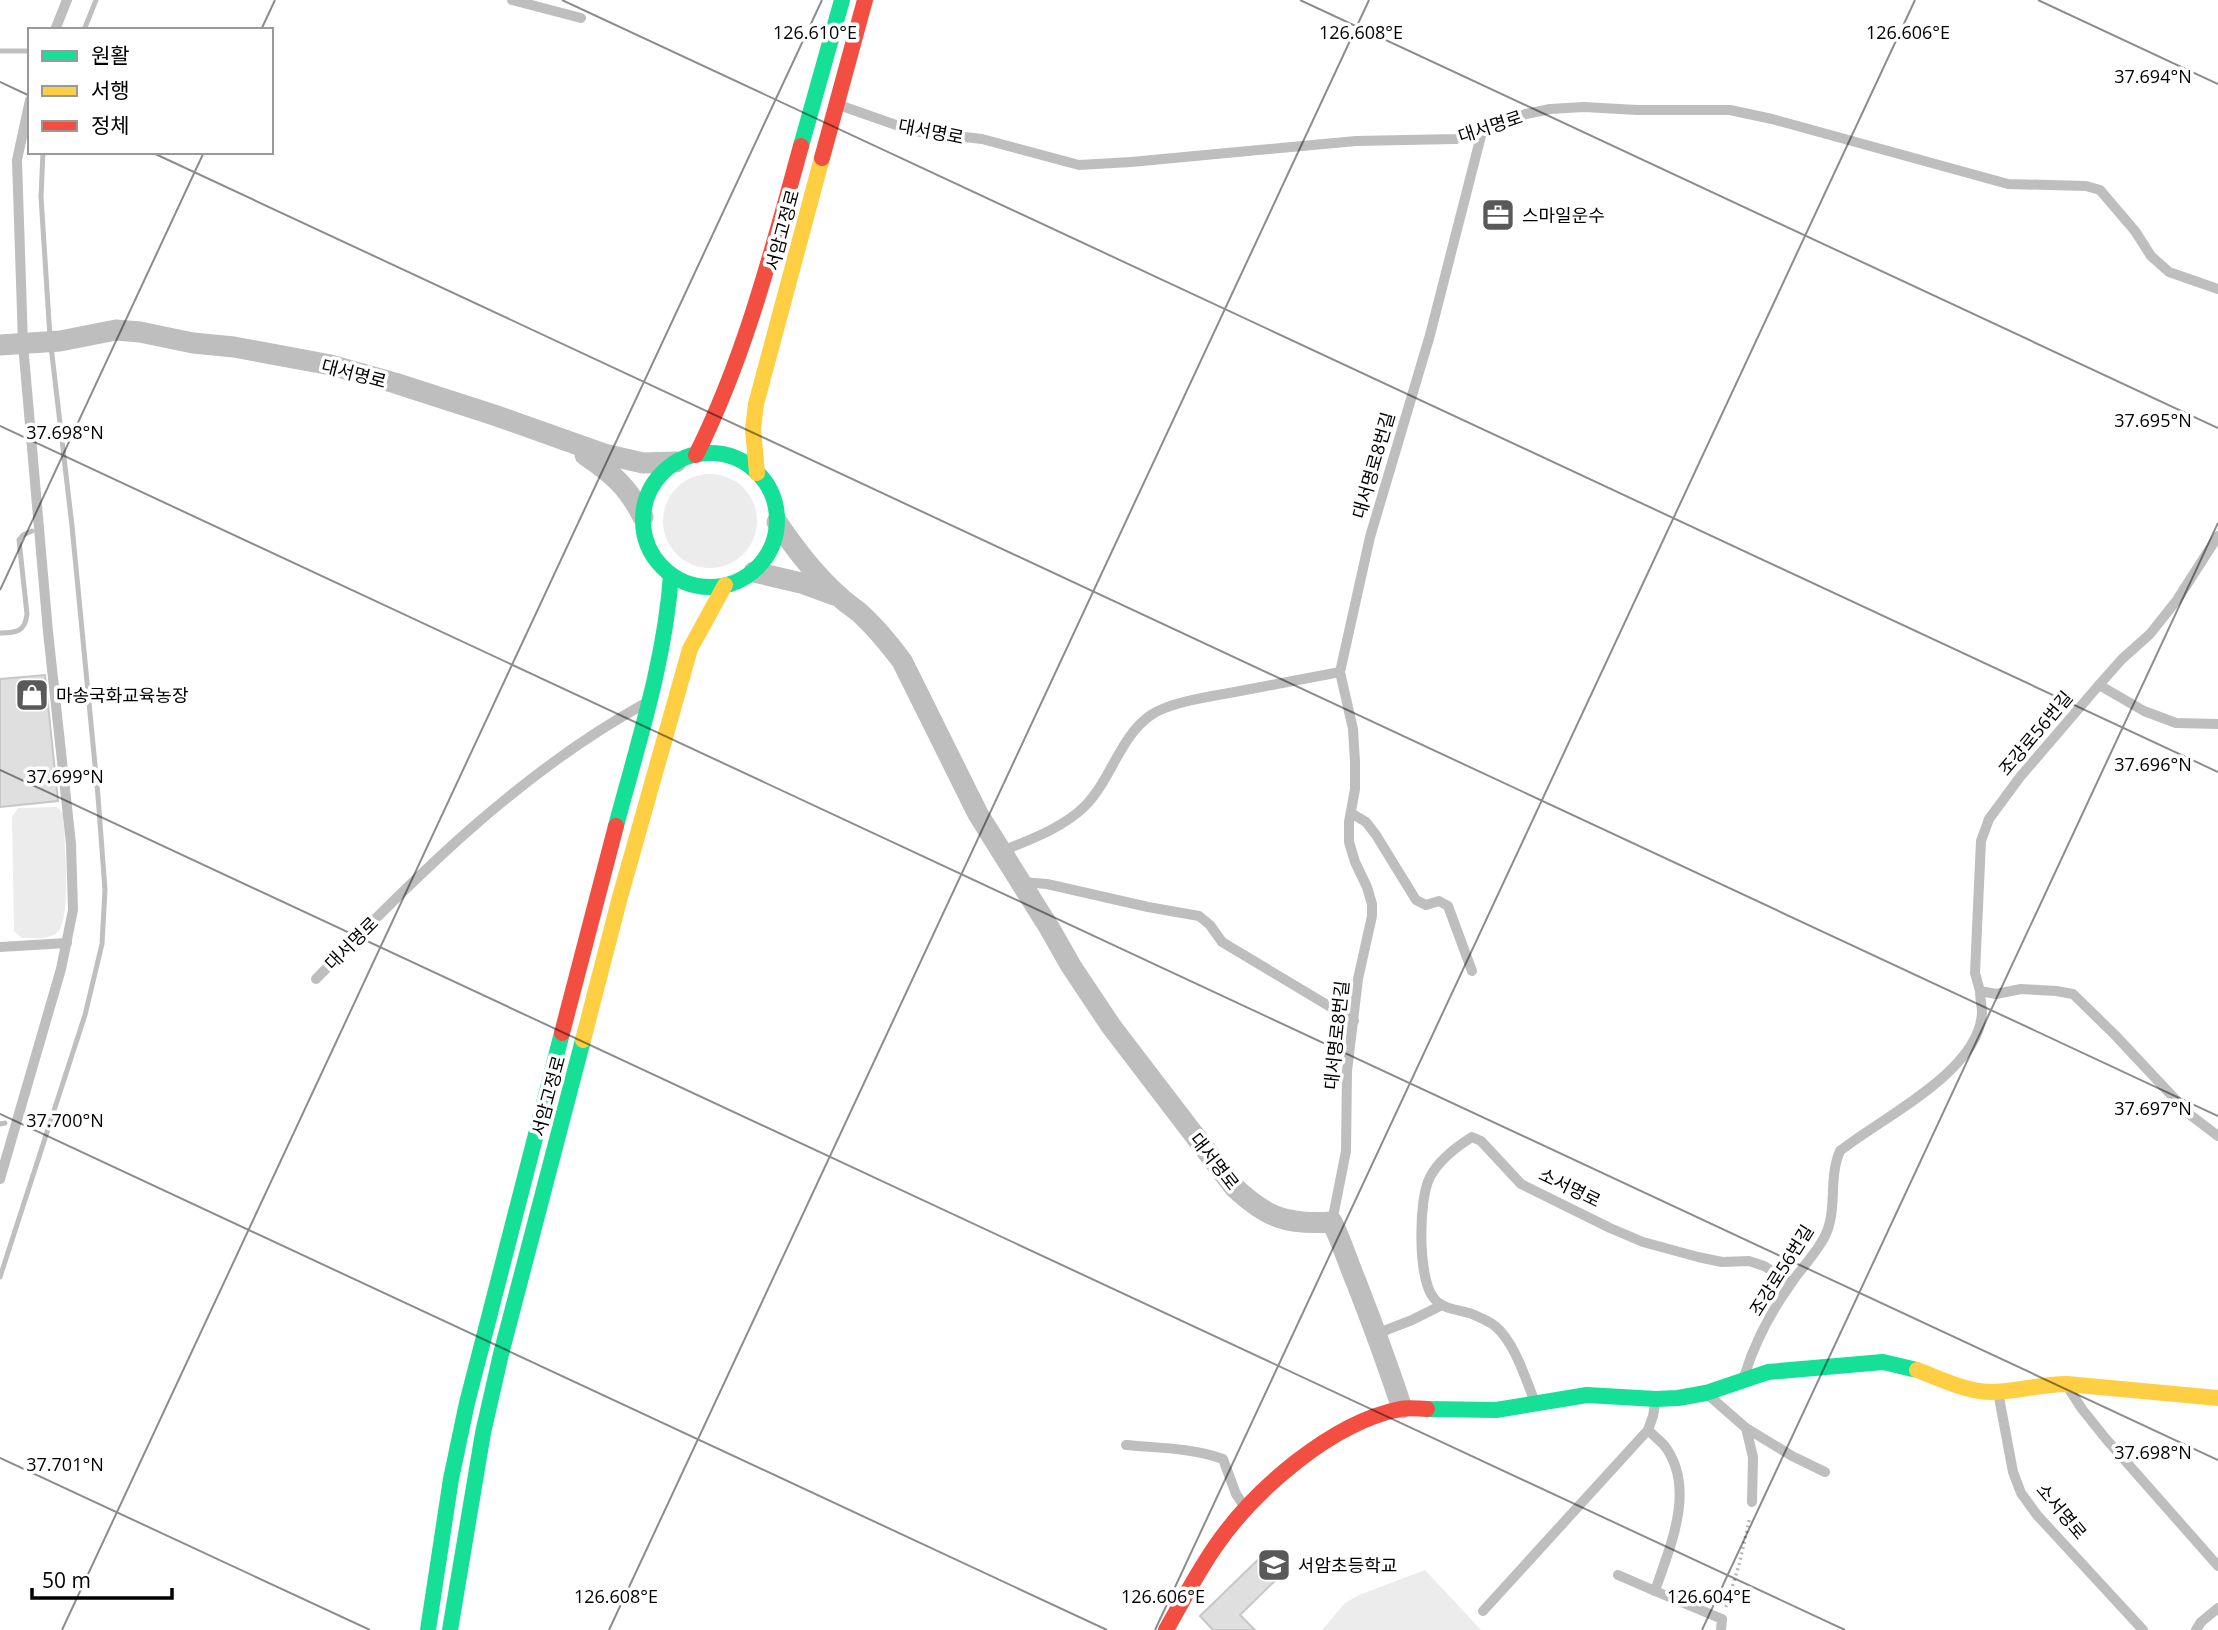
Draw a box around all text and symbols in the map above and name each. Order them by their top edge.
text: 126.610°E [773,20,857,44]
text: 126.608°E [1319,20,1403,44]
text: 126.606°E [1866,20,1950,44]
legend [28,28,273,154]
text: 원활 [91,41,130,69]
text: 37.694°N [2114,64,2192,88]
text: 서행 [91,76,130,104]
street label: 대서명로 [1455,104,1525,148]
text: 정체 [91,111,130,139]
street label: 대서명로 [896,113,966,149]
street label: 서암고정로 [760,187,804,273]
office icon: 스마일운수 [1479,196,1517,234]
place label: 스마일운수 [1522,203,1605,227]
street label: 대서명로 [319,353,389,393]
text: 37.695°N [2114,408,2192,432]
street label: 대서명로8번길 [1346,409,1400,521]
text: 37.698°N [26,420,104,444]
shop icon: 마송국화교육농장 [13,676,51,714]
place label: 마송국화교육농장 [56,683,188,707]
street label: 조강로56번길 [1993,686,2077,780]
text: 37.696°N [2114,752,2192,776]
text: 37.699°N [26,764,104,788]
street label: 대서명로 [319,911,383,975]
street label: 대서명로8번길 [1318,979,1354,1091]
street label: 서암고정로 [526,1053,570,1139]
text: 37.697°N [2114,1096,2192,1120]
text: 37.700°N [26,1108,104,1132]
street label: 대서명로 [1185,1128,1245,1194]
street label: 소서명로 [1535,1162,1605,1212]
street label: 조강로56번길 [1743,1220,1819,1320]
text: 37.698°N [2114,1440,2192,1464]
text: 37.701°N [26,1452,104,1476]
street label: 소서명로 [2032,1478,2092,1544]
school or university icon: 서암초등학교 [1255,1546,1293,1584]
place label: 서암초등학교 [1298,1553,1397,1577]
scale bar [32,1556,172,1600]
text: 50 m [42,1566,91,1594]
text: 126.608°E [574,1584,658,1608]
text: 126.606°E [1121,1584,1205,1608]
text: 126.604°E [1667,1584,1751,1608]

